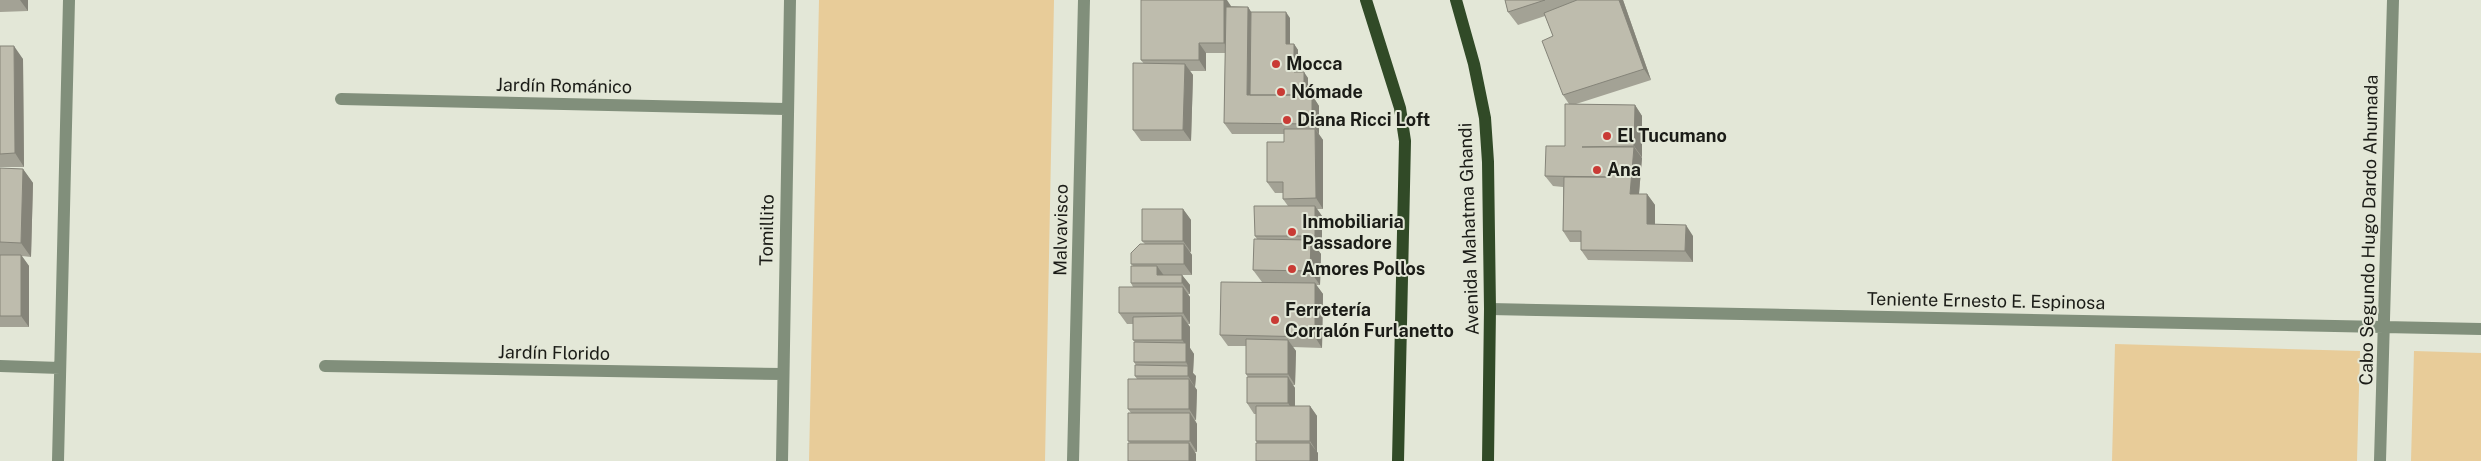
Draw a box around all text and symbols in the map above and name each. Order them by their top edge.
place label: Mocca [1286,53,1342,74]
marker: Mocca [1270,58,1282,70]
street label: Jardín Románico [496,74,632,97]
street label: Cabo Segundo Hugo Dardo Ahumada [2355,75,2382,385]
place label: Nómade [1291,81,1363,102]
marker: Nómade [1275,86,1287,98]
place label: Diana Ricci Loft [1297,109,1430,130]
marker: Diana Ricci Loft [1281,114,1293,126]
street label: Avenida Mahatma Ghandi [1454,122,1483,336]
place label: El Tucumano [1617,125,1727,146]
marker: El Tucumano [1601,130,1613,142]
place label: Ana [1607,159,1641,180]
marker: Ana [1591,164,1603,176]
street label: Malvavisco [1049,184,1072,276]
street label: Tomillito [755,194,778,266]
place label: Inmobiliaria Passadore [1302,211,1404,253]
marker: Inmobiliaria Passadore [1286,226,1298,238]
place label: Amores Pollos [1302,258,1425,279]
marker: Amores Pollos [1286,263,1298,275]
street label: Teniente Ernesto E. Espinosa [1867,288,2105,313]
place label: Ferretería Corralón Furlanetto [1285,299,1454,341]
marker: Ferretería Corralón Furlanetto [1269,314,1281,326]
street label: Jardín Florido [498,341,610,364]

